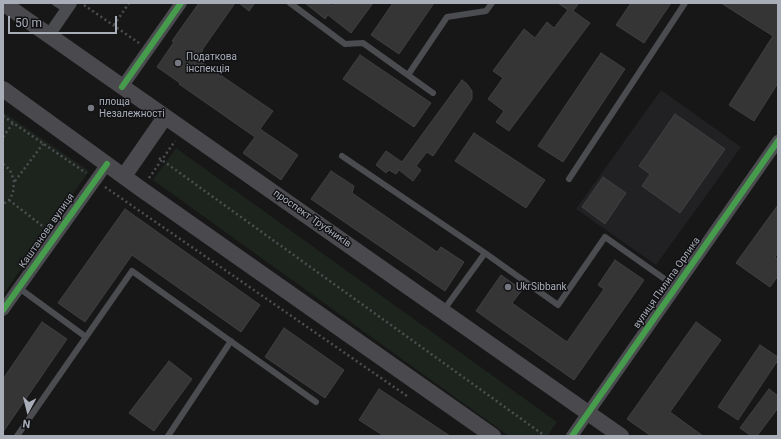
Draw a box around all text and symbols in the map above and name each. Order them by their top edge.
scale bar [10,8,119,34]
text: 50 m [15,16,42,30]
place label: Податкова інспекція [186,51,237,74]
marker: Податкова інспекція [173,58,183,68]
place label: площа Незалежності [99,96,165,120]
marker: площа Незалежності [86,103,96,113]
street label: проспект Трубників [271,188,353,250]
street label: Каштанова вулиця [17,191,77,271]
street label: вулиця Пилипа Орлика [631,235,703,331]
place label: UkrSibbank [516,281,567,293]
marker: UkrSibbank [503,282,513,292]
north arrow [8,391,48,431]
text: N [22,416,31,430]

